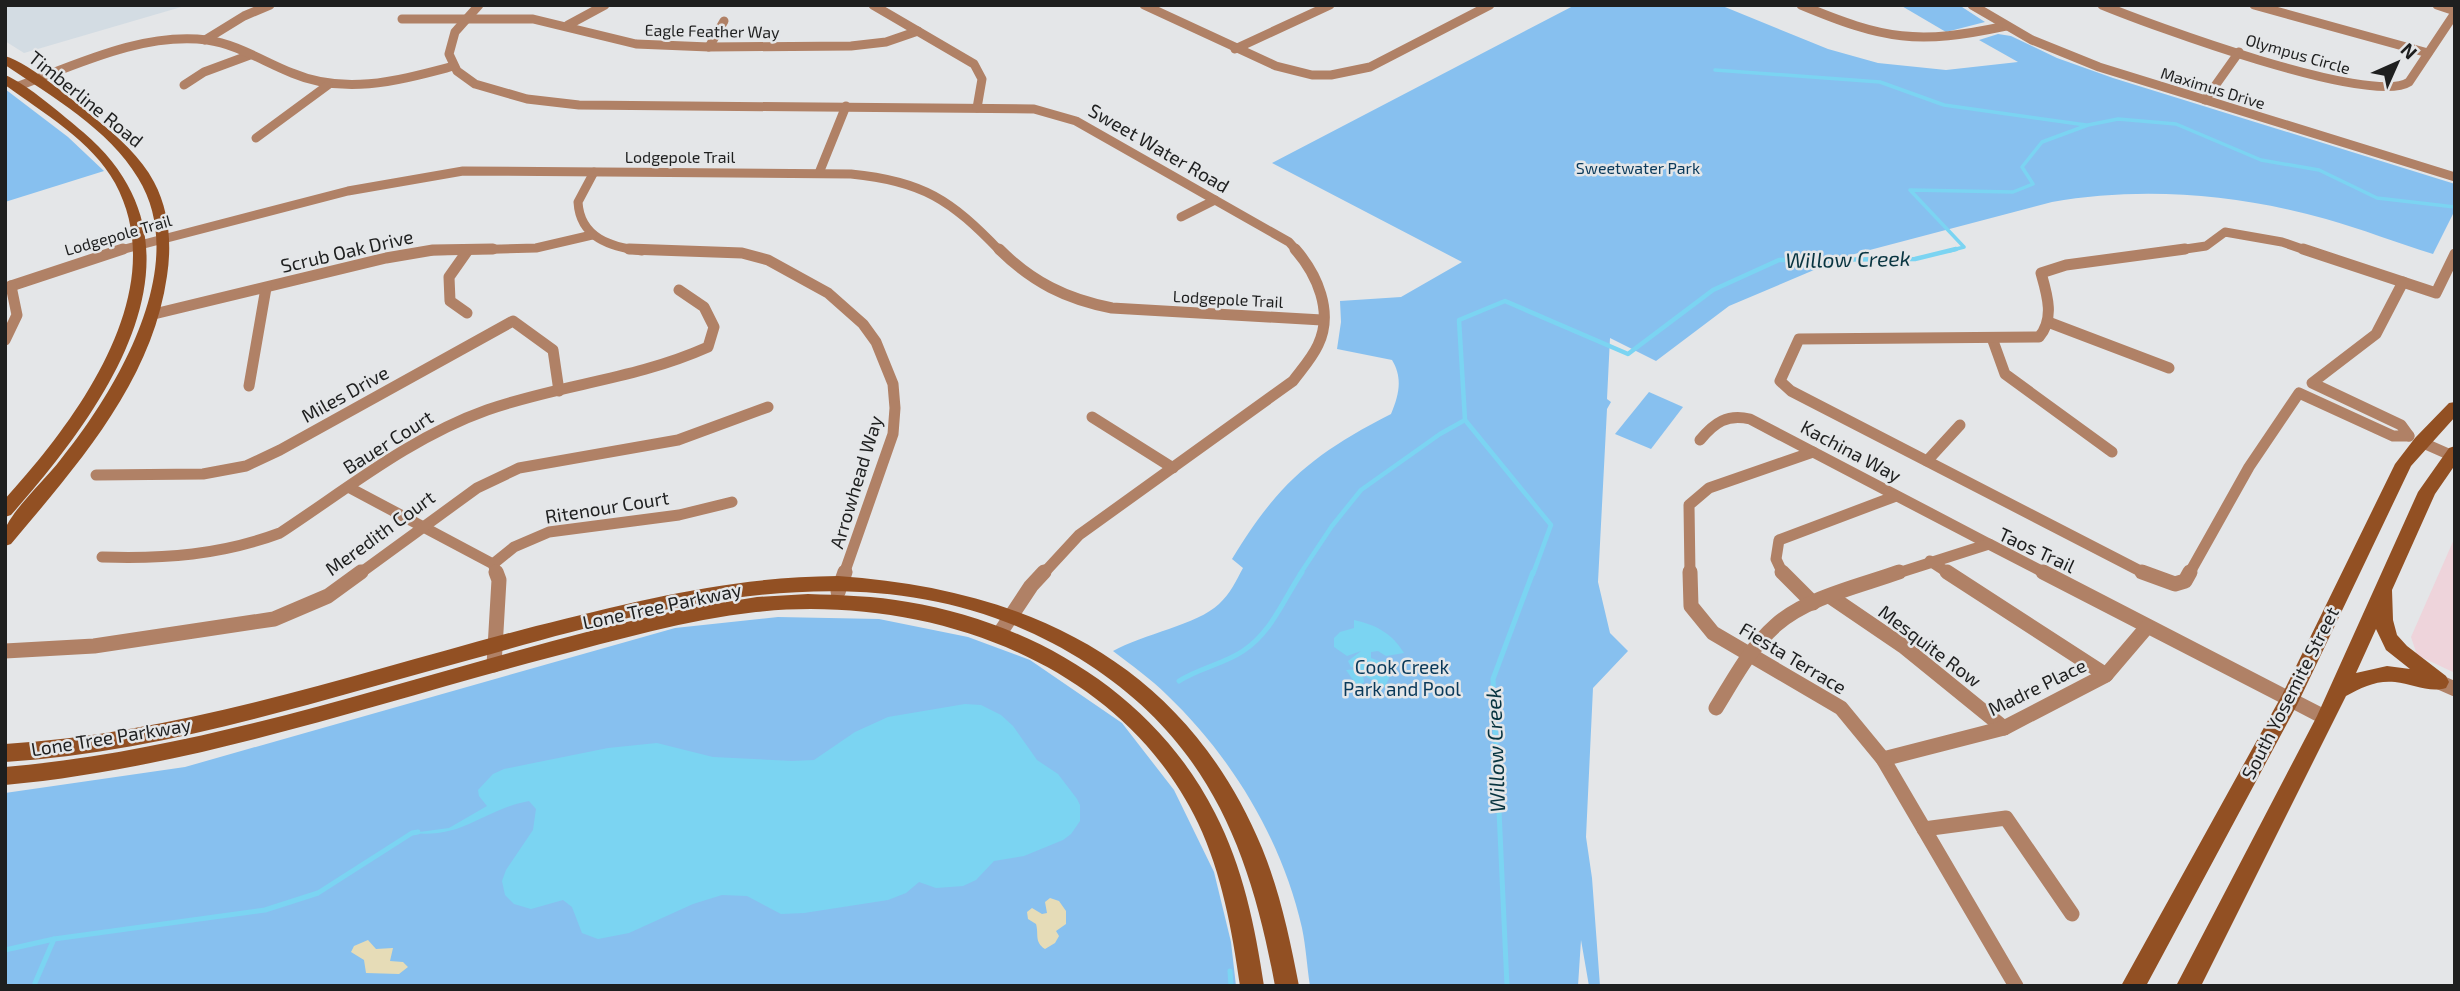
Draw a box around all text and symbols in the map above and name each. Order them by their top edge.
street label: Eagle Feather Way [644,20,780,41]
north arrow [2362,28,2432,98]
street label: Olympus Circle [2244,29,2353,78]
text: N [2396,38,2422,64]
street label: Timberline Road [24,45,148,152]
street label: Maximus Drive [2159,63,2268,112]
street label: Sweet Water Road [1085,98,1234,197]
street label: Lodgepole Trail [625,147,736,166]
park label: Sweetwater Park [1576,158,1700,177]
street label: Lodgepole Trail [62,210,174,259]
street label: Scrub Oak Drive [278,224,415,277]
water label: Willow Creek [1785,245,1911,272]
street label: Lodgepole Trail [1172,286,1284,311]
street label: Miles Drive [297,360,392,427]
street label: Bauer Court [338,405,437,478]
street label: Arrowhead Way [824,412,887,551]
street label: Kachina Way [1797,414,1905,487]
street label: Meredith Court [320,485,439,580]
street label: Ritenour Court [543,485,671,528]
street label: Taos Trail [1995,522,2079,577]
street label: Lone Tree Parkway [580,577,743,634]
street label: Mesquite Row [1874,600,1986,692]
street label: South Yosemite Street [2236,603,2343,783]
street label: Fiesta Terrace [1736,617,1851,698]
street label: Madre Place [1984,653,2090,720]
park label: Cook Creek Park and Pool [1343,655,1461,700]
water label: Willow Creek [1480,687,1509,813]
street label: Lone Tree Parkway [29,712,193,761]

